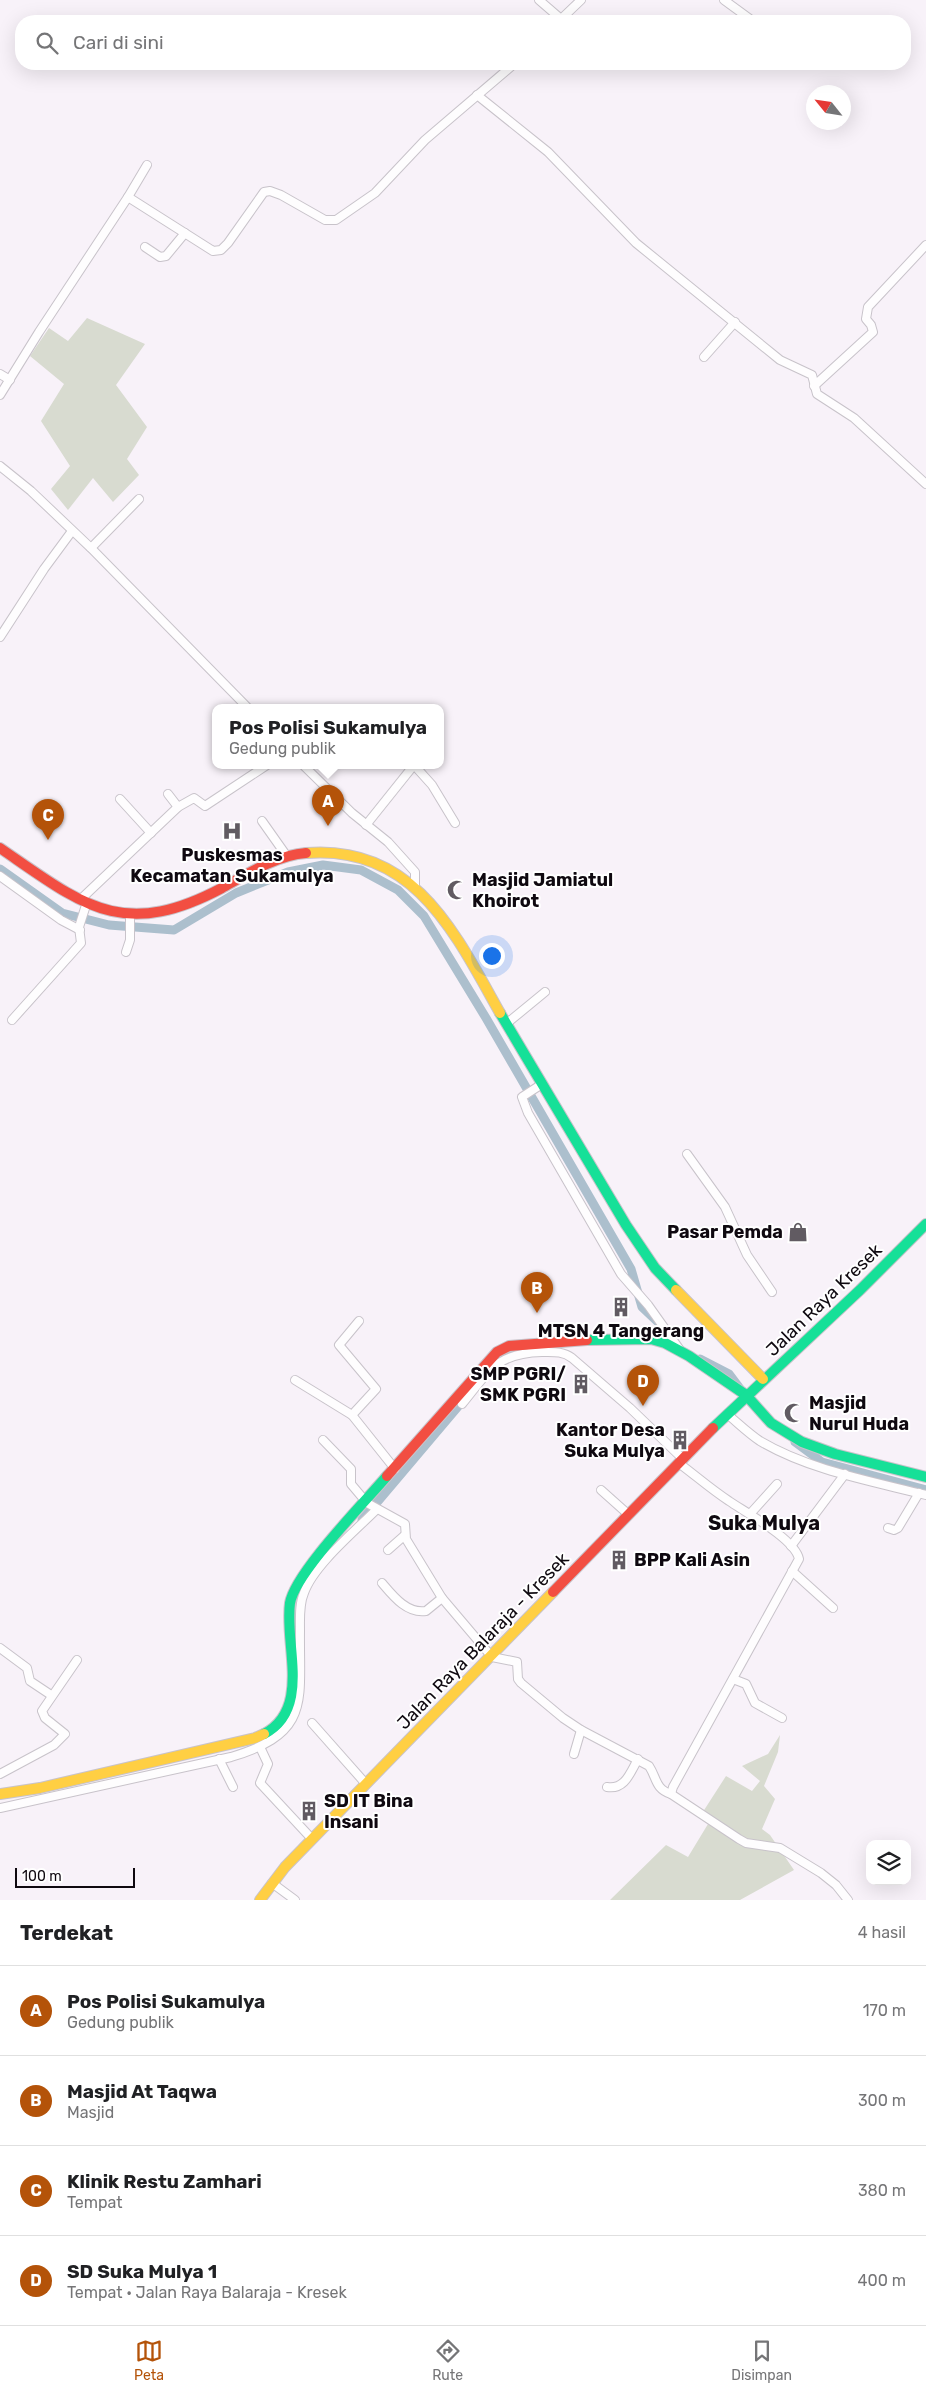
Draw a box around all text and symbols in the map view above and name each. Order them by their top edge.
search box [15,15,911,70]
icon: search [33,29,61,57]
text: Cari di sini [73,31,164,54]
north arrow [806,85,851,130]
popup [212,704,444,769]
text: Pos Polisi Sukamulya [229,716,427,739]
text: Gedung publik [229,739,336,758]
pin: A [312,785,344,826]
pin: C [32,799,64,840]
hospital icon: Puskesmas Kecamatan Sukamulya [221,820,243,842]
place label: Puskesmas Kecamatan Sukamulya [130,844,334,887]
place label: Masjid Jamiatul Khoirot [472,869,613,912]
mosque icon: Masjid Jamiatul Khoirot [446,879,468,901]
your location [479,943,505,969]
place label: Pasar Pemda [667,1221,783,1243]
shop icon: Pasar Pemda [787,1221,809,1243]
street label: Jalan Raya Kresek [762,1239,887,1361]
pin: B [521,1272,553,1313]
building icon: MTSN 4 Tangerang [610,1296,632,1318]
place label: MTSN 4 Tangerang [538,1320,704,1342]
place label: SMP PGRI/ SMK PGRI [471,1363,566,1406]
pin: D [627,1365,659,1406]
building icon: SMP PGRI/ SMK PGRI [570,1373,592,1395]
place label: Masjid Nurul Huda [809,1392,909,1435]
mosque icon: Masjid Nurul Huda [783,1402,805,1424]
place label: Kantor Desa Suka Mulya [556,1419,665,1462]
building icon: Kantor Desa Suka Mulya [669,1429,691,1451]
district label: Suka Mulya [708,1511,820,1535]
street label: Jalan Raya Balaraja - Kresek [393,1547,574,1734]
building icon: BPP Kali Asin [608,1549,630,1571]
place label: BPP Kali Asin [634,1549,750,1571]
place label: SD IT Bina Insani [324,1790,413,1833]
building icon: SD IT Bina Insani [298,1800,320,1822]
map controls [866,1840,911,1885]
button: layers [866,1840,911,1885]
scale bar [15,1865,135,1888]
text: 100 m [22,1868,62,1885]
text: Terdekat [20,1920,113,1945]
text: 4 hasil [858,1923,906,1942]
text: Pos Polisi Sukamulya [67,1990,265,2013]
text: A [30,2001,42,2020]
text: 170 m [863,2001,906,2020]
text: Gedung publik [67,2013,174,2032]
text: Masjid At Taqwa [67,2080,217,2103]
text: B [30,2091,42,2110]
text: 300 m [858,2091,906,2110]
text: Masjid [67,2103,114,2122]
text: Klinik Restu Zamhari [67,2170,262,2193]
text: C [30,2181,42,2200]
text: 380 m [858,2181,906,2200]
text: Tempat [67,2193,122,2212]
text: SD Suka Mulya 1 [67,2260,217,2283]
text: D [30,2271,42,2290]
text: 400 m [858,2271,906,2290]
text: Tempat · Jalan Raya Balaraja - Kresek [67,2283,347,2302]
tab: Peta [134,2337,164,2384]
tab: Rute [432,2337,463,2384]
tab: Disimpan [731,2337,792,2384]

